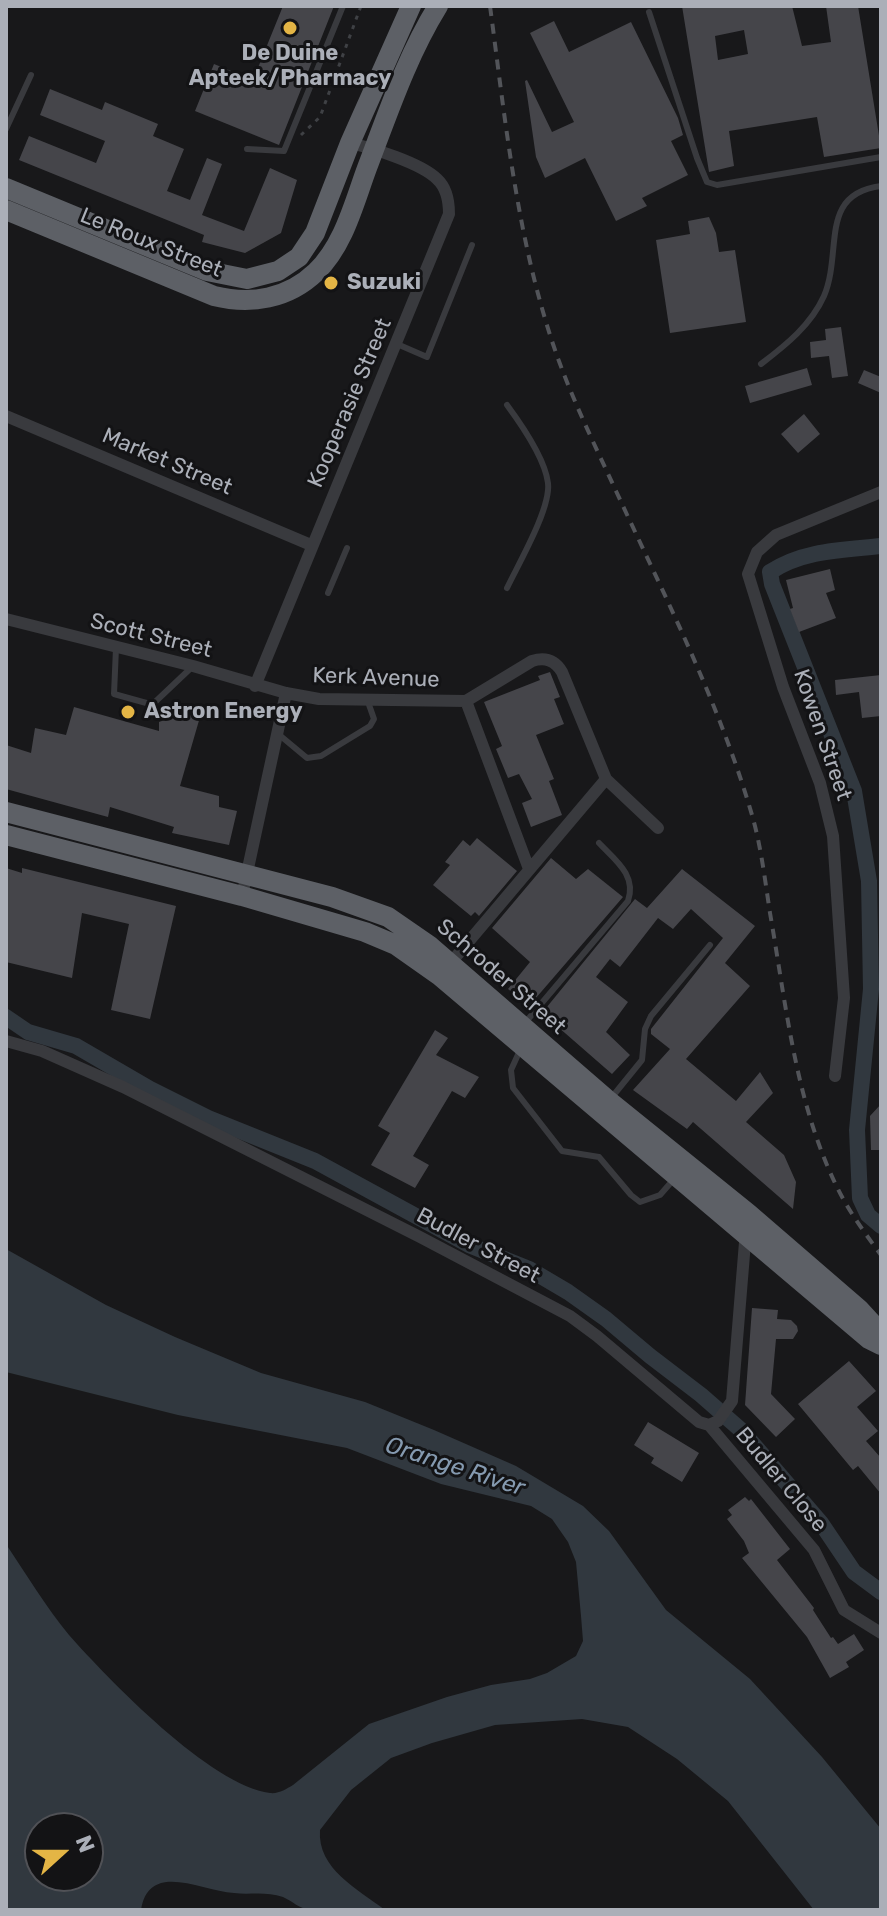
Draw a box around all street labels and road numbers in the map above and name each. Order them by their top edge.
street label: Le Roux Street [76,203,226,283]
street label: Kooperasie Street [302,314,398,492]
street label: Market Street [98,423,236,501]
street label: Scott Street [87,608,215,664]
street label: Kerk Avenue [312,663,440,693]
street label: Kowen Street [787,666,857,804]
street label: Schroder Street [431,914,571,1040]
street label: Budler Street [412,1202,544,1290]
street label: Budler Close [730,1422,832,1538]

